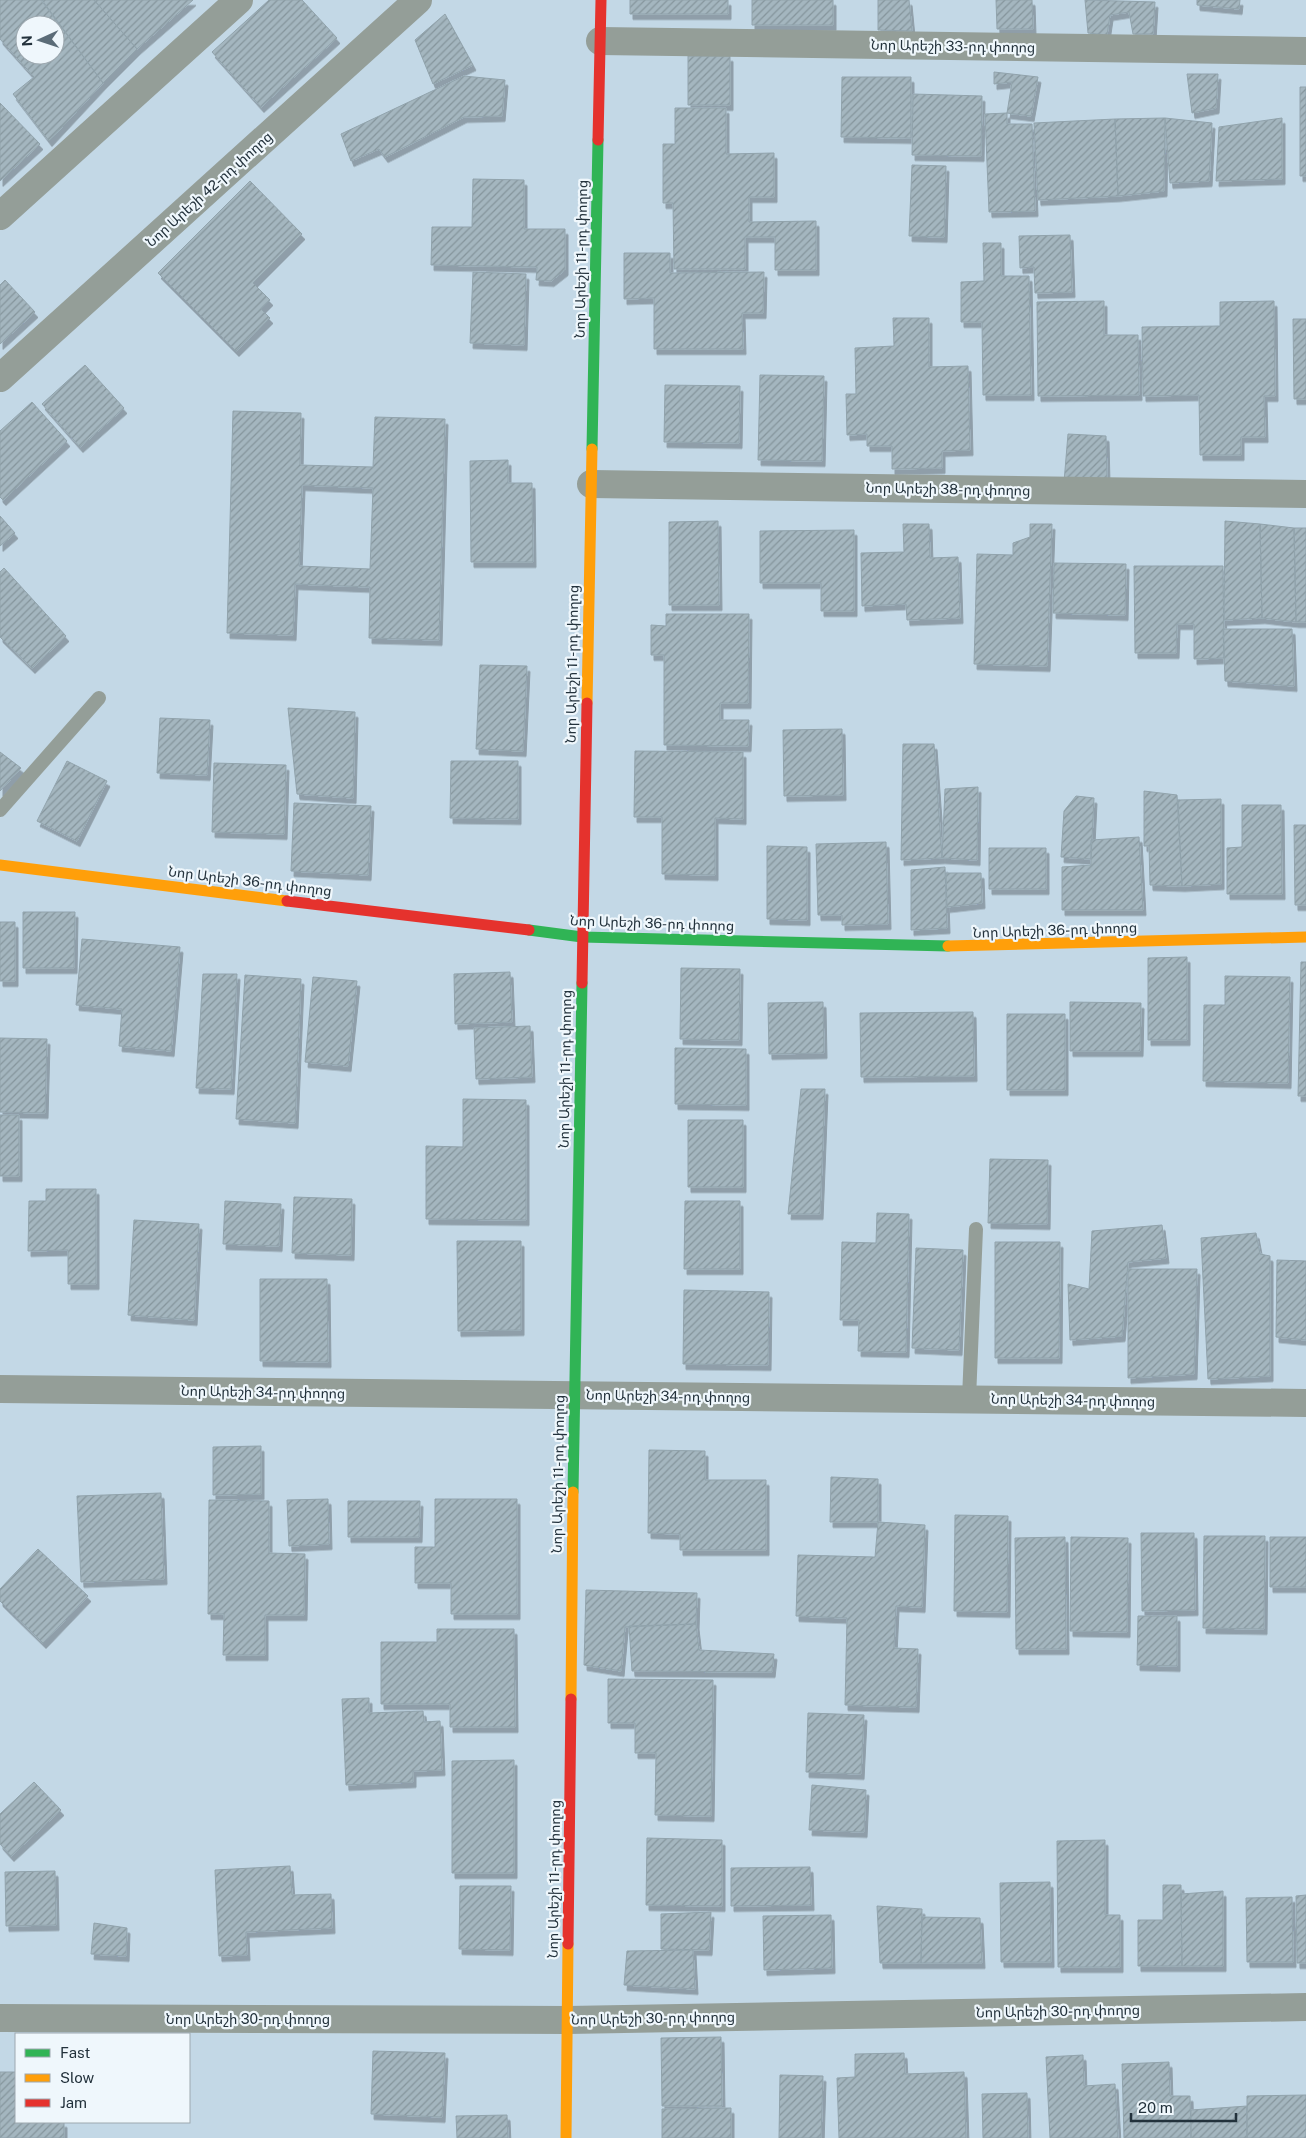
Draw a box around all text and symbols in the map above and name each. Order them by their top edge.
north arrow [15,15,65,65]
text: N [19,35,35,47]
street label: Նոր Արեշի 33-րդ փողոց [871,37,1035,55]
street label: Նոր Արեշի 42-րդ փողոց [143,128,275,250]
street label: Նոր Արեշի 11-րդ փողոց [572,180,590,338]
street label: Նոր Արեշի 38-րդ փողոց [865,480,1031,498]
street label: Նոր Արեշի 11-րդ փողոց [563,585,581,743]
street label: Նոր Արեշի 36-րդ փողոց [167,863,333,899]
street label: Նոր Արեշի 36-րդ փողոց [570,912,734,934]
street label: Նոր Արեշի 36-րդ փողոց [973,919,1137,941]
street label: Նոր Արեշի 11-րդ փողոց [556,990,574,1148]
street label: Նոր Արեշի 34-րդ փողոց [181,1383,345,1401]
street label: Նոր Արեշի 34-րդ փողոց [586,1387,750,1405]
street label: Նոր Արեշի 34-րդ փողոց [991,1391,1155,1409]
street label: Նոր Արեշի 11-րդ փողոց [549,1395,567,1553]
street label: Նոր Արեշի 11-րդ փողոց [545,1800,563,1958]
street label: Նոր Արեշի 30-րդ փողոց [976,2002,1140,2020]
street label: Նոր Արեշի 30-րդ փողոց [571,2009,735,2027]
street label: Նոր Արեշի 30-րդ փողոց [166,2011,330,2027]
legend [15,2033,190,2123]
text: Fast [60,2044,90,2061]
text: Slow [60,2069,95,2086]
scale bar [1131,2090,1236,2122]
text: Jam [60,2094,87,2111]
text: 20 m [1138,2099,1173,2116]

